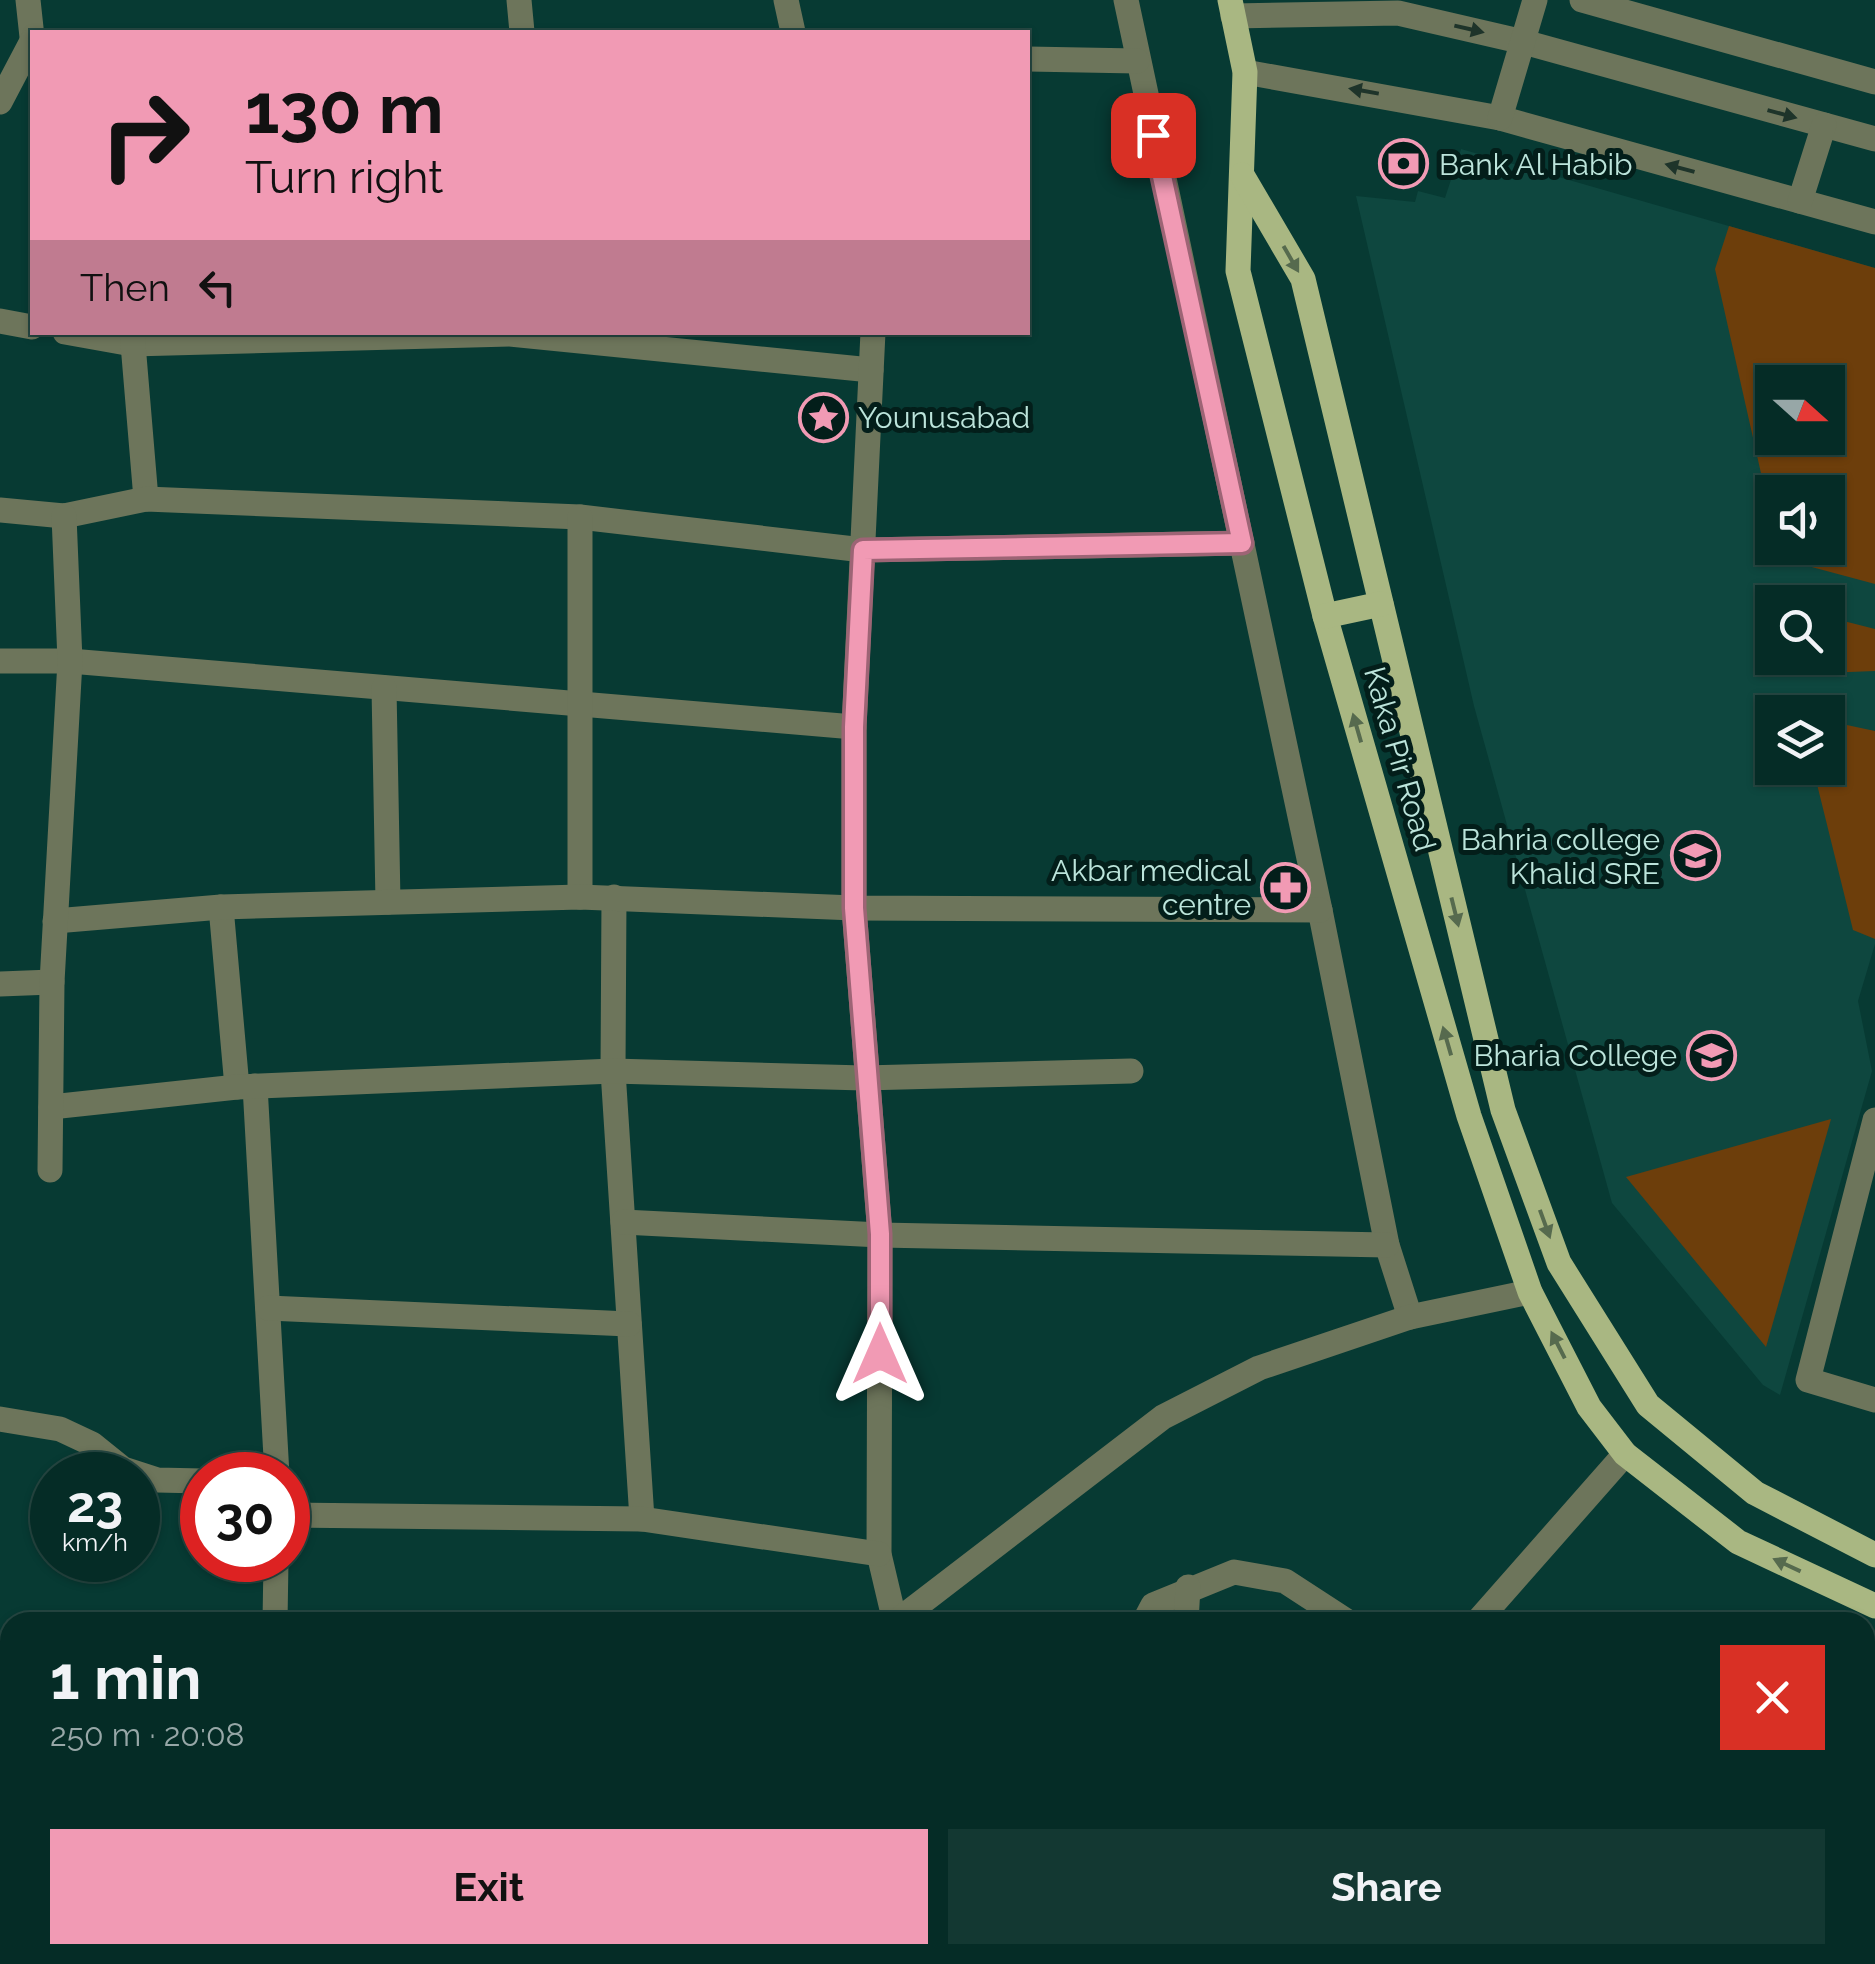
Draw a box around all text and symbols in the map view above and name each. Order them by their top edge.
one-way arrow [1454,22,1485,37]
text: 130 m [245,67,444,149]
icon: right [80,70,210,200]
one-way arrow [1348,83,1379,98]
pin [1111,93,1196,178]
one-way arrow [1767,106,1798,122]
icon: arrive [1126,108,1181,163]
bank icon: Bank Al Habib [1378,138,1430,190]
place label: Bank Al Habib [1439,147,1633,182]
text: Turn right [245,151,443,204]
one-way arrow [1664,160,1695,175]
one-way arrow [1282,245,1299,273]
icon: left [190,260,245,315]
text: Then [80,265,170,310]
north arrow [1755,365,1845,455]
map controls [1755,365,1845,785]
place icon: Younusabad [797,391,849,443]
place label: Younusabad [858,400,1030,435]
button: sound [1755,475,1845,565]
button: search [1755,585,1845,675]
street label: Kaka Pir Road [1357,663,1443,855]
button: layers [1755,695,1845,785]
one-way arrow [1349,713,1364,743]
place label: Bahria college Khalid SRE [1461,822,1660,891]
school or university icon: Bahria college Khalid SRE [1669,830,1721,882]
place label: Akbar medical centre [1051,853,1252,922]
pharmacy icon: Akbar medical centre [1260,861,1312,913]
one-way arrow [1448,897,1464,928]
one-way arrow [1439,1025,1454,1056]
school or university icon: Bharia College [1686,1029,1738,1081]
place label: Bharia College [1474,1038,1677,1073]
one-way arrow [1538,1210,1553,1240]
position arrow [828,1302,932,1406]
one-way arrow [1550,1331,1567,1360]
speed limit sign: 30 [180,1452,310,1582]
text: 23 [67,1475,123,1534]
text: km/h [62,1527,128,1557]
one-way arrow [1772,1557,1801,1573]
text: 1 min [50,1643,201,1713]
button: close [1720,1645,1825,1750]
text: 250 m · 20:08 [50,1716,244,1753]
button: Exit [50,1829,928,1944]
button: Share [948,1829,1825,1944]

